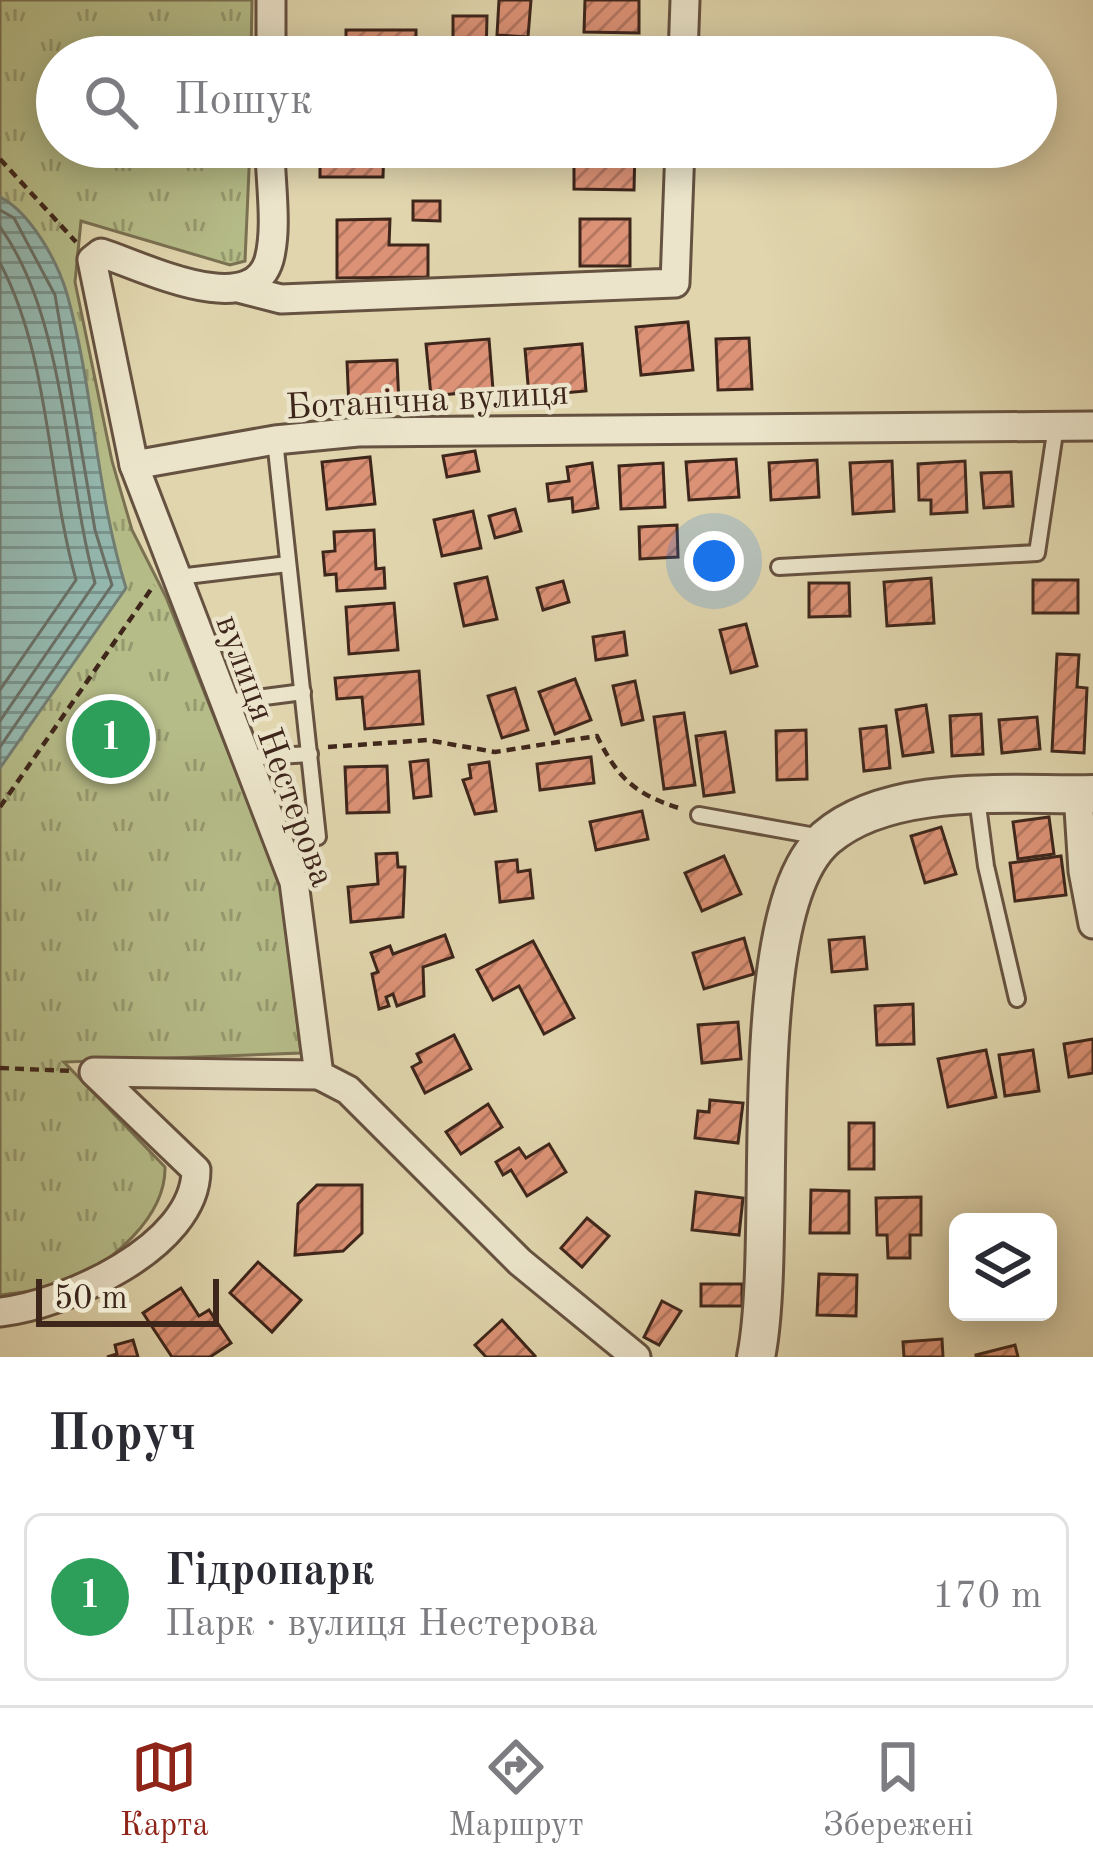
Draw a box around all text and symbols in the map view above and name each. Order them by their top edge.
search box [36,36,1057,168]
icon: search [78,69,144,135]
text: Пошук [174,79,313,124]
street label: Ботанічна вулиця [285,377,570,427]
your location [684,531,744,591]
street label: вулиця Нестерова [207,611,339,892]
pin: 1 [72,694,150,784]
map controls [949,1213,1057,1321]
button: layers [949,1213,1057,1321]
scale bar [36,1273,219,1326]
text: 50 m [54,1283,128,1316]
text: Поруч [48,1410,196,1461]
text: Гідропарк [165,1550,374,1595]
text: 1 [79,1577,101,1616]
text: 170 m [932,1577,1042,1616]
text: Парк · вулиця Нестерова [165,1605,598,1644]
tab: Карта [120,1734,209,1847]
tab: Маршрут [448,1734,584,1847]
tab: Збережені [823,1734,973,1847]

